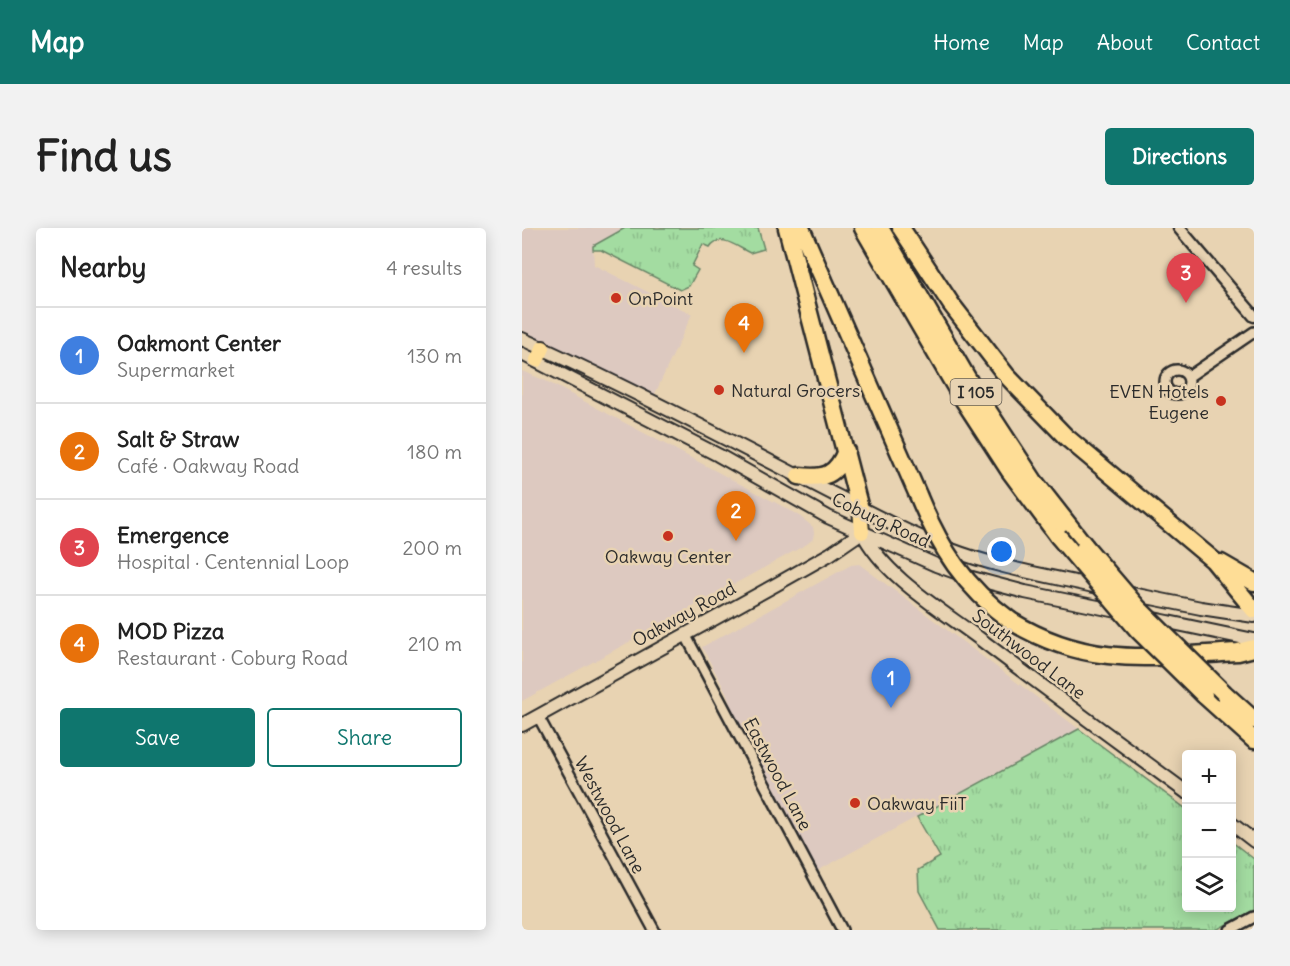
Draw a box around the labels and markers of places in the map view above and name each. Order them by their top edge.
pin: 3 [1166,254,1206,303]
place label: OnPoint [628,287,693,310]
marker: OnPoint [609,291,623,305]
pin: 4 [724,304,764,353]
place label: Natural Grocers [731,379,860,402]
place label: EVEN Hotels Eugene [1109,380,1209,424]
marker: Natural Grocers [712,383,726,397]
marker: EVEN Hotels Eugene [1214,394,1228,408]
pin: 2 [716,492,756,541]
marker: Oakway Center [661,529,675,543]
place label: Oakway Center [605,545,732,568]
pin: 1 [872,658,910,708]
place label: Oakway FiiT [867,792,967,815]
marker: Oakway FiiT [848,796,862,810]

